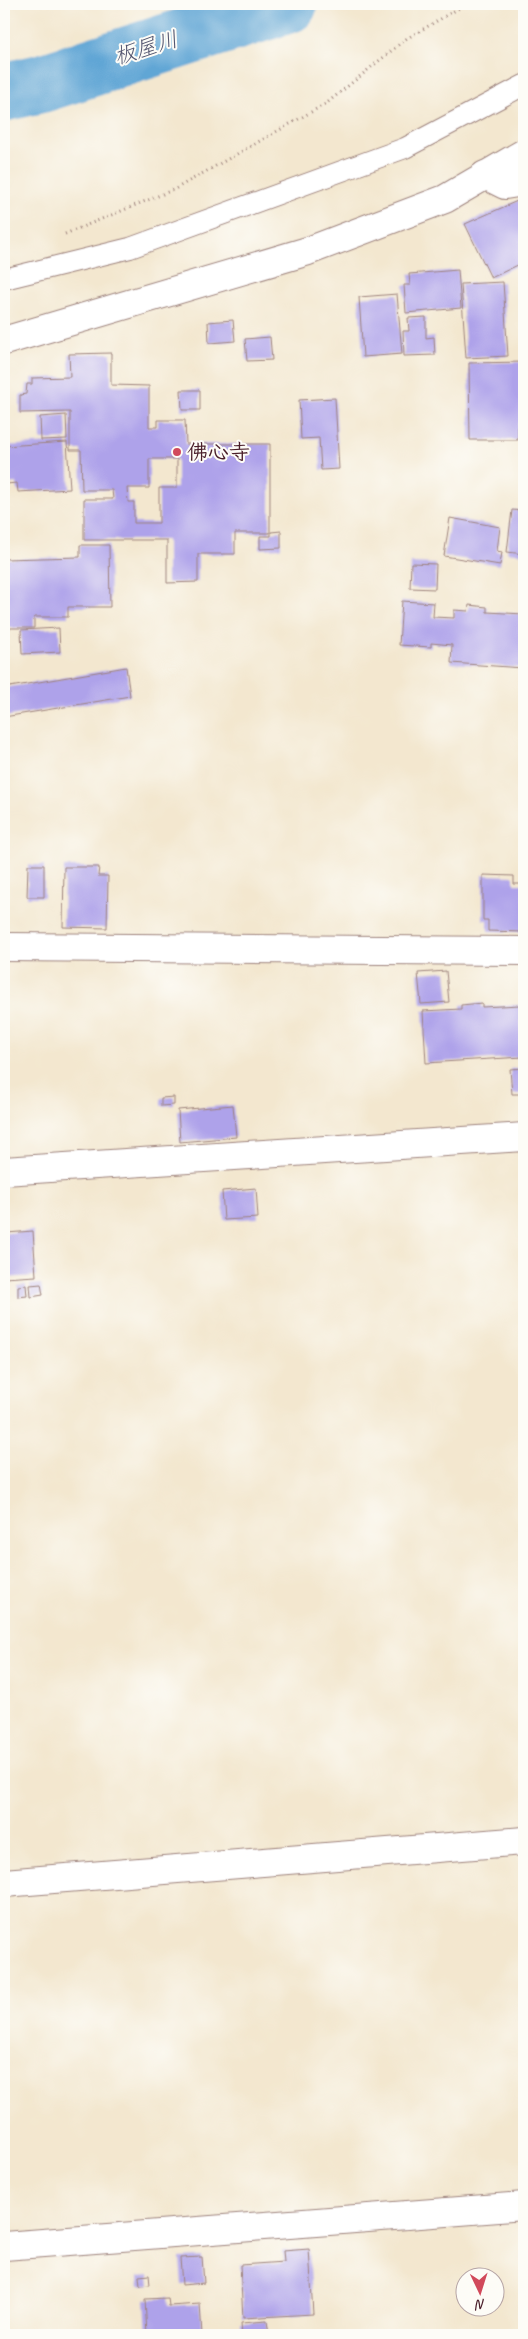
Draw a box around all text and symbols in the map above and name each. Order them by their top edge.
water label: 板屋川 [110,25,182,71]
place label: 佛心寺 [187,439,250,465]
marker: 佛心寺 [171,446,183,458]
north arrow [456,2266,506,2316]
text: N [474,2296,486,2313]

